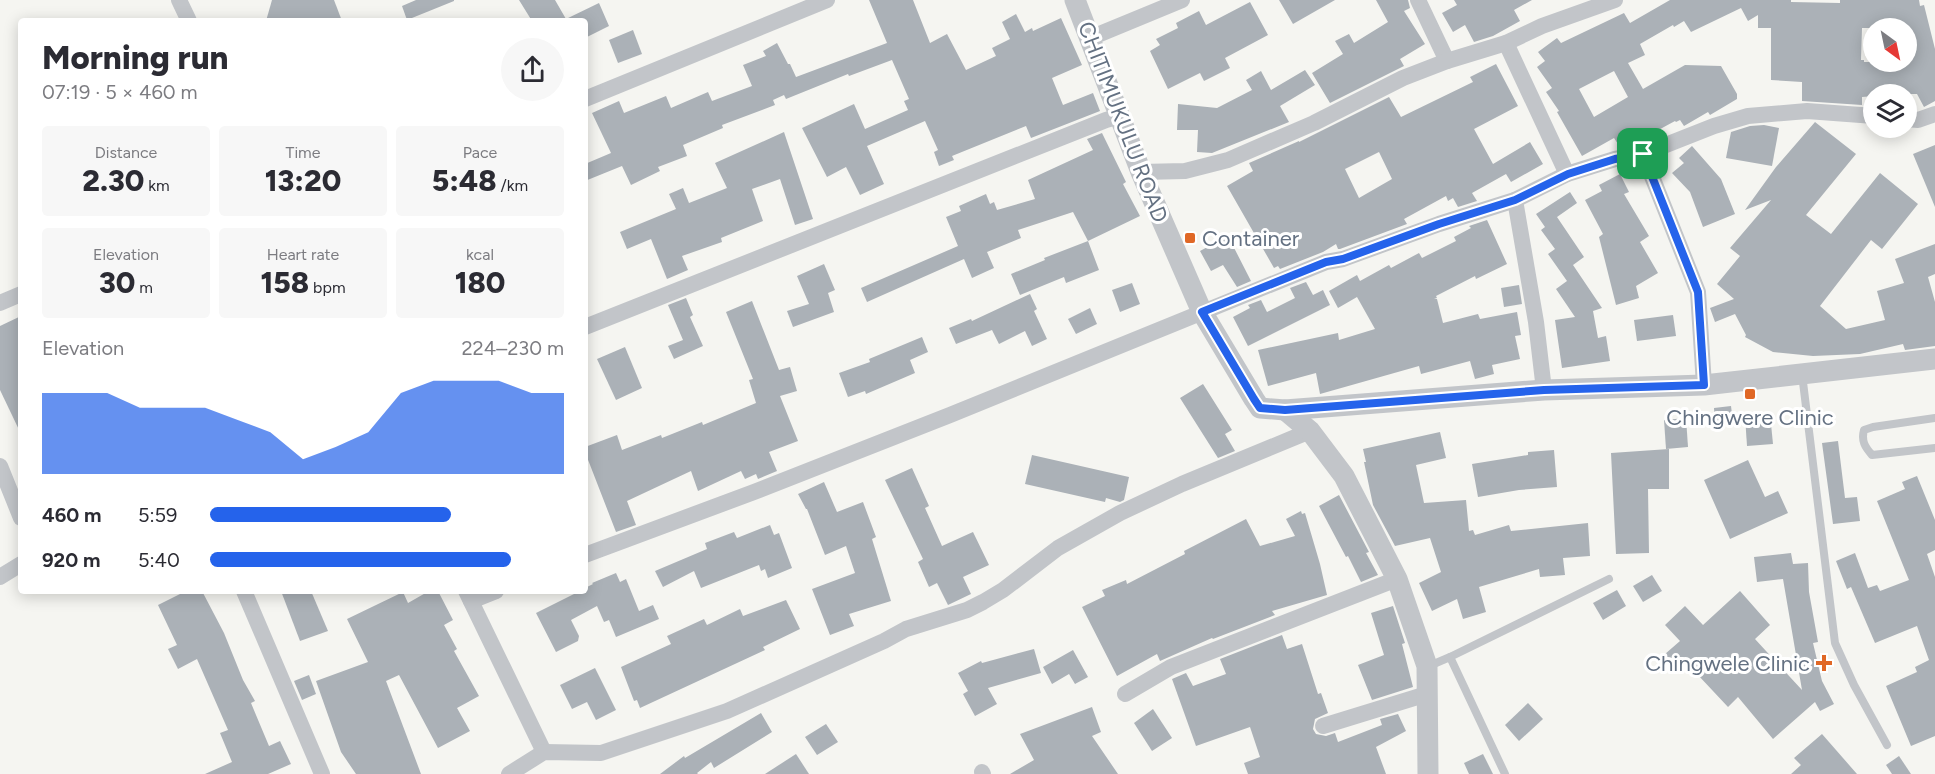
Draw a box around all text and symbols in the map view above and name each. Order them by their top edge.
street label: CHITIMUKULU ROAD [1072,18,1174,226]
north arrow [1863,18,1917,72]
map controls [1863,18,1917,138]
text: Morning run [42,38,228,77]
button: share [501,38,564,101]
text: 07:19 · 5 × 460 m [42,80,198,104]
button: layers [1863,84,1917,138]
pin [1617,128,1668,179]
icon: arrive [1626,137,1659,170]
text: Distance [95,143,157,162]
text: Time [286,143,320,162]
text: Pace [463,143,497,162]
text: 2.30 [82,162,144,199]
text: 13:20 [265,162,341,199]
text: 5:48 [432,162,497,199]
text: km [144,176,170,195]
text: /km [497,176,528,195]
place label: Container [1202,225,1300,252]
marker: Container [1183,231,1197,245]
text: Elevation [93,245,159,264]
text: Heart rate [267,245,339,264]
text: kcal [466,245,494,264]
text: 30 [99,264,135,301]
text: 158 [260,264,309,301]
text: 180 [455,264,505,301]
text: m [135,278,153,297]
text: bpm [309,278,346,297]
text: Elevation [42,336,124,360]
text: 224–230 m [461,336,564,360]
marker: Chingwere Clinic [1743,387,1757,401]
place label: Chingwere Clinic [1666,404,1834,431]
text: 460 m [42,503,101,527]
text: 5:59 [138,503,177,527]
text: 920 m [42,548,100,572]
text: 5:40 [138,548,180,572]
place label: Chingwele Clinic [1645,650,1810,677]
marker: Chingwele Clinic [1815,654,1833,672]

